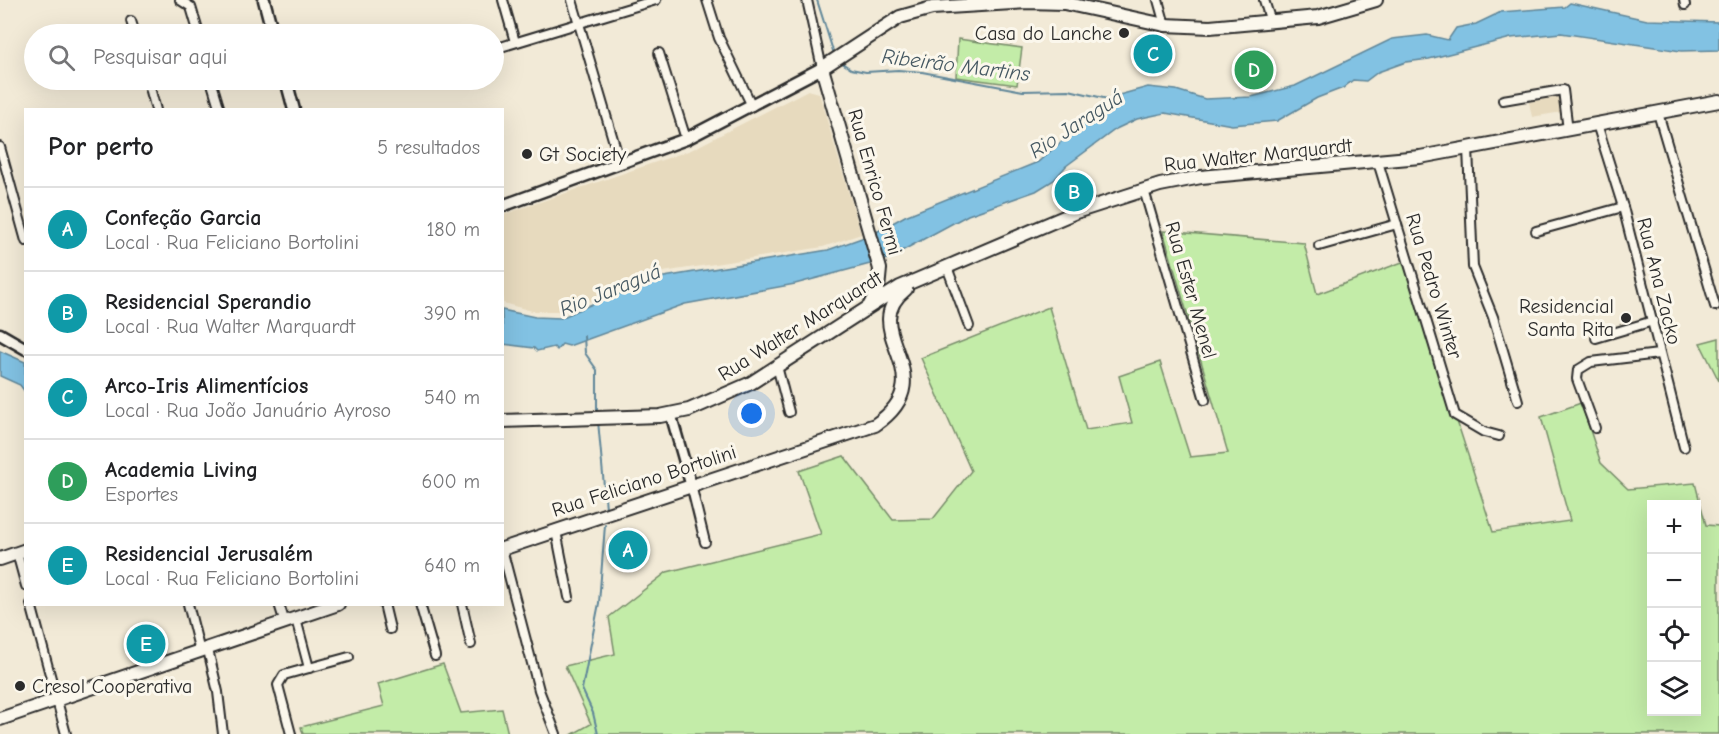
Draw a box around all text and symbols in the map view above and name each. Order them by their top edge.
place label: Casa do Lanche [975,22,1112,45]
search box [24,24,504,90]
marker: Casa do Lanche [1117,26,1131,40]
pin: C [1134,32,1172,76]
icon: search [45,41,78,74]
text: Pesquisar aqui [93,44,228,70]
water label: Ribeirão Martins [881,44,1032,86]
pin: D [1234,48,1274,92]
water label: Rio Jaraguá [1025,85,1128,163]
street label: Rua Enrico Fermi [843,106,907,258]
text: Por perto [48,132,154,162]
street label: Rua Walter Marquardt [1163,134,1354,176]
text: 5 resultados [377,136,480,159]
place label: Gt Society [539,143,626,166]
marker: Gt Society [520,147,534,161]
pin: B [1054,170,1094,214]
text: Confeção Garcia [105,205,261,231]
street label: Rua Pedro Winter [1401,210,1467,362]
street label: Rua Ana Zacko [1632,215,1686,347]
text: A [62,218,73,241]
text: 180 m [426,218,480,241]
street label: Rua Ester Menel [1160,219,1222,361]
text: Local · Rua Feliciano Bortolini [105,231,359,254]
water label: Rio Jaraguá [556,259,664,321]
street label: Rua Walter Marquardt [714,266,887,386]
text: Residencial Sperandio [105,289,311,315]
place label: Residencial Santa Rita [1519,295,1614,341]
text: B [61,302,74,325]
text: 390 m [424,302,480,325]
marker: Residencial Santa Rita [1619,311,1633,325]
text: Local · Rua Walter Marquardt [105,315,355,338]
text: Arco-Iris Alimentícios [105,373,308,399]
text: C [61,386,74,409]
text: 540 m [424,386,480,409]
text: Local · Rua João Januário Ayroso [105,399,391,422]
your location [737,399,766,428]
street label: Rua Feliciano Bortolini [549,440,739,522]
text: Academia Living [105,457,258,483]
text: D [61,470,74,493]
text: 600 m [422,470,480,493]
text: Esportes [105,483,178,506]
map controls [1647,500,1701,716]
button: + [1647,500,1701,554]
pin: A [608,528,648,572]
text: Residencial Jerusalém [105,541,313,567]
text: E [62,554,73,577]
text: 640 m [424,554,480,577]
button: − [1647,554,1701,608]
text: Local · Rua Feliciano Bortolini [105,567,359,590]
button: locate [1647,608,1701,662]
pin: E [126,622,166,666]
button: layers [1647,662,1701,716]
place label: Cresol Cooperativa [32,675,192,698]
marker: Cresol Cooperativa [13,679,27,693]

